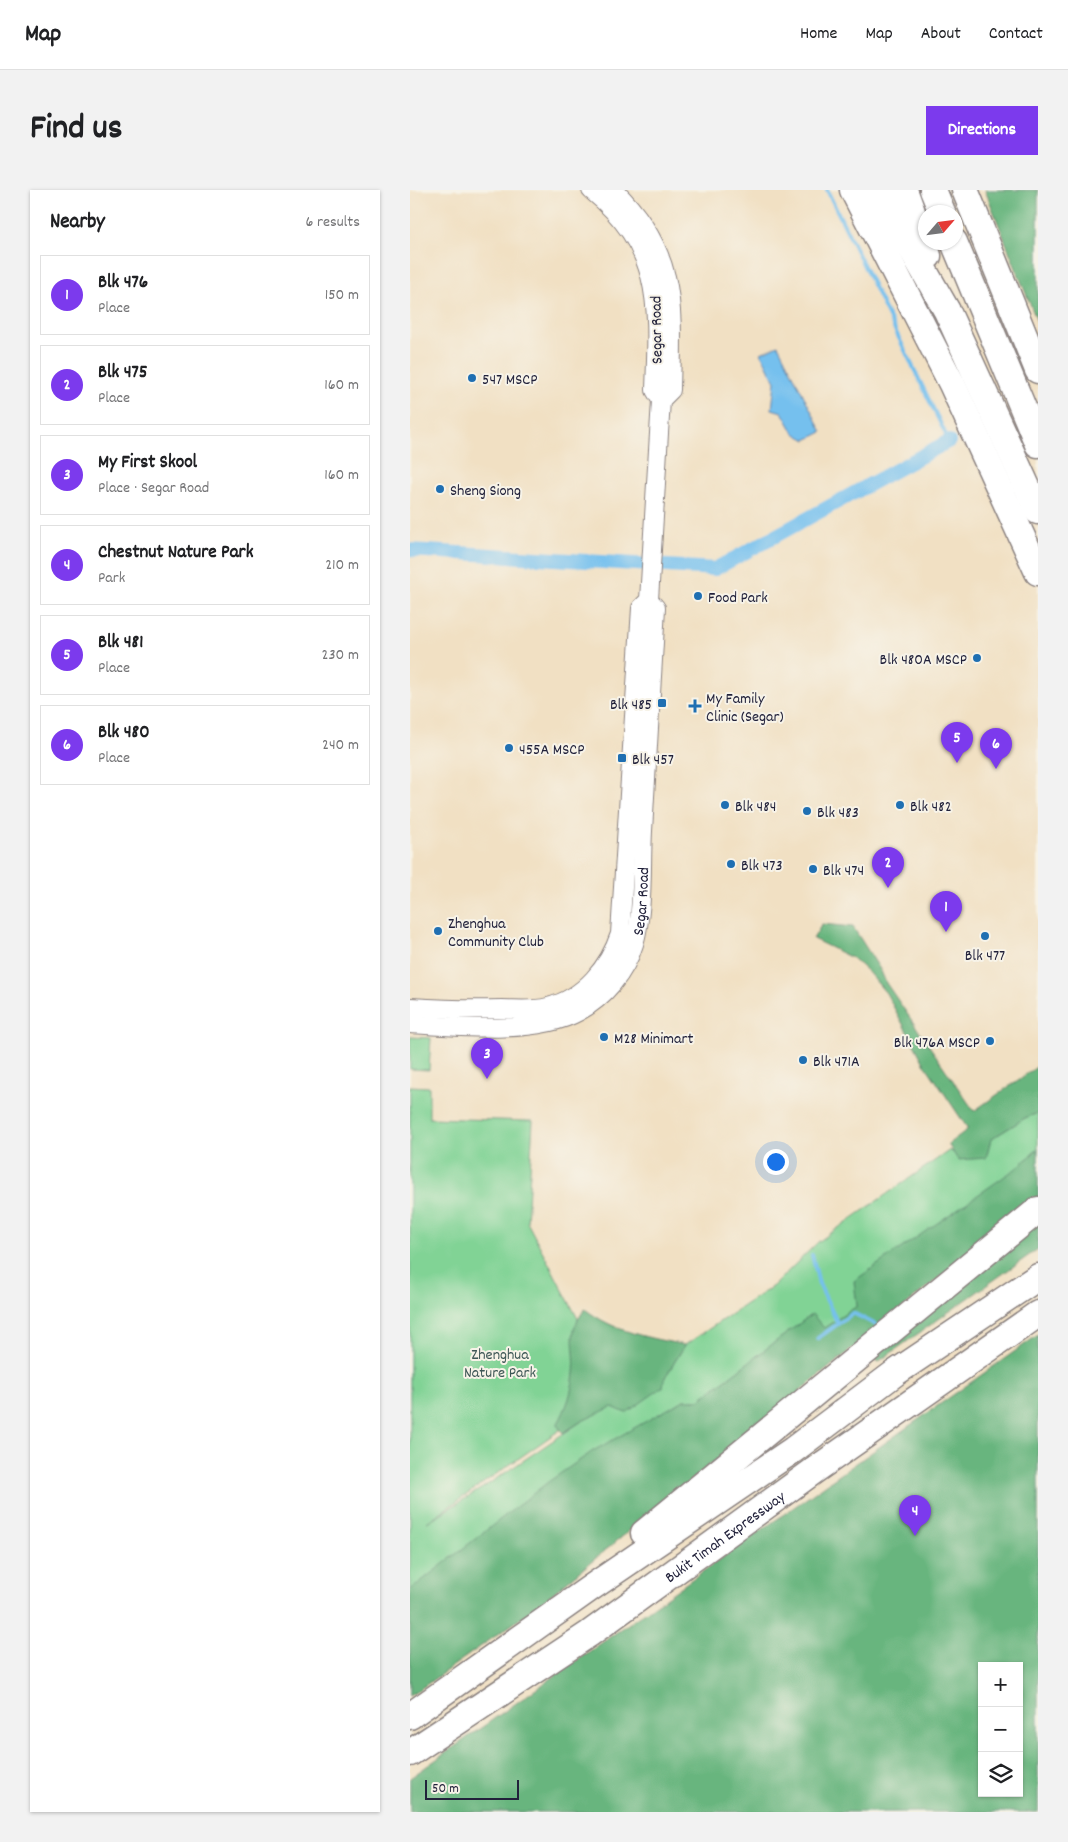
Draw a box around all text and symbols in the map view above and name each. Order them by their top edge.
text: Map [25,18,61,52]
text: Home [800,22,837,47]
text: Map [865,22,893,47]
text: About [921,22,961,47]
text: Contact [989,22,1043,47]
text: Find us [30,105,122,155]
button: Directions [926,106,1038,155]
north arrow [918,205,963,250]
text: Nearby [50,208,105,238]
text: 6 results [305,211,360,234]
text: Blk 476 [98,270,148,297]
text: 1 [65,284,69,307]
text: 150 m [325,284,359,307]
street label: Segar Road [645,296,670,364]
text: Place [98,297,130,320]
text: Blk 475 [98,360,148,387]
place label: 547 MSCP [482,369,537,392]
marker: 547 MSCP [466,372,478,384]
text: 2 [64,374,71,397]
text: 160 m [324,374,359,397]
text: Place [98,387,130,410]
text: My First Skool [98,450,197,477]
text: 3 [63,464,71,487]
text: 160 m [324,464,359,487]
text: Place · Segar Road [98,477,209,500]
place label: Sheng Siong [450,480,521,503]
marker: Sheng Siong [434,483,446,495]
text: Chestnut Nature Park [98,540,253,567]
text: 4 [64,554,70,577]
text: 210 m [325,554,359,577]
text: Park [98,567,125,590]
place label: Food Park [708,587,768,610]
marker: Food Park [692,590,704,602]
text: Blk 481 [98,630,143,657]
text: 5 [63,644,71,667]
text: 230 m [322,644,359,667]
place label: Blk 480A MSCP [880,649,967,672]
marker: Blk 480A MSCP [971,652,983,664]
text: Place [98,657,130,680]
place label: My Family Clinic (Segar) [706,688,784,729]
place label: Blk 485 [610,694,652,717]
marker: Blk 485 [656,697,668,709]
marker: My Family Clinic (Segar) [688,699,702,713]
text: Blk 480 [98,720,150,747]
pin: 5 [941,722,973,763]
pin: 6 [980,728,1012,769]
text: 6 [63,734,71,757]
text: 240 m [322,734,359,757]
place label: 455A MSCP [519,739,584,762]
marker: 455A MSCP [503,742,515,754]
text: Place [98,747,130,770]
place label: Blk 457 [632,749,674,772]
marker: Blk 457 [616,752,628,764]
place label: Blk 484 [735,796,776,819]
place label: Blk 482 [910,796,952,819]
marker: Blk 484 [719,799,731,811]
marker: Blk 482 [894,799,906,811]
place label: Blk 483 [817,802,859,825]
marker: Blk 483 [801,805,813,817]
pin: 2 [872,847,904,888]
place label: Blk 473 [741,855,783,878]
marker: Blk 473 [725,858,737,870]
place label: Blk 474 [823,860,864,883]
marker: Blk 474 [807,863,819,875]
street label: Segar Road [628,867,656,938]
pin: 1 [930,891,962,932]
place label: Zhenghua Community Club [448,913,544,954]
marker: Zhenghua Community Club [432,925,444,937]
marker: Blk 477 [979,930,991,942]
place label: Blk 477 [965,945,1005,968]
place label: M28 Minimart [614,1028,694,1051]
marker: M28 Minimart [598,1031,610,1043]
place label: Blk 476A MSCP [894,1032,980,1055]
marker: Blk 476A MSCP [984,1035,996,1047]
pin: 3 [471,1038,503,1079]
place label: Blk 471A [813,1051,860,1074]
marker: Blk 471A [797,1054,809,1066]
your location [763,1149,789,1175]
park label: Zhenghua Nature Park [464,1344,536,1385]
street label: Bukit Timah Expressway [661,1486,791,1589]
pin: 4 [899,1495,931,1536]
map controls [978,1662,1023,1797]
button: + [978,1662,1023,1707]
button: − [978,1707,1023,1752]
button: layers [978,1752,1023,1797]
scale bar [425,1777,519,1800]
text: 50 m [432,1779,459,1799]

